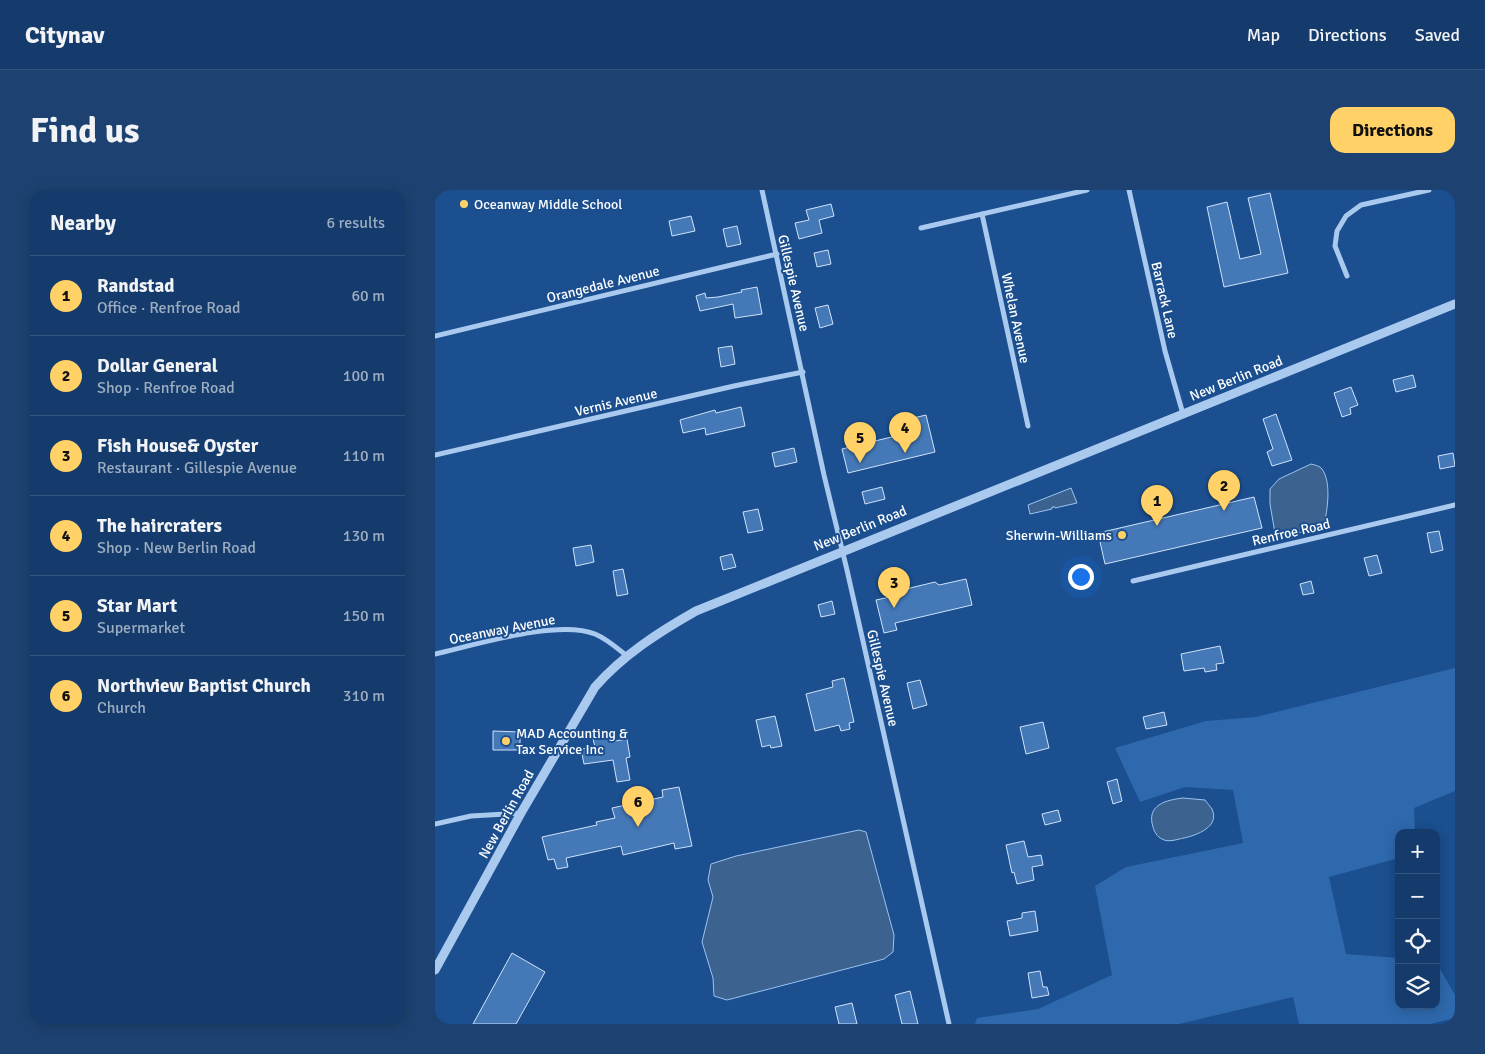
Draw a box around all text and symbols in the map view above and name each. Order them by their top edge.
text: Citynav [25,20,104,50]
text: Map [1247,24,1280,46]
text: Directions [1308,24,1387,46]
text: Saved [1415,24,1460,46]
button: Directions [1330,107,1455,153]
text: Find us [30,109,140,152]
place label: Oceanway Middle School [474,196,622,213]
marker: Oceanway Middle School [458,198,470,210]
text: Nearby [50,210,116,236]
text: 6 results [326,213,385,233]
street label: Gillespie Avenue [774,233,813,333]
street label: Barrack Lane [1147,260,1182,340]
street label: Orangedale Avenue [545,262,661,307]
street label: Whelan Avenue [998,271,1033,365]
text: Randstad [97,274,174,298]
text: 1 [62,286,70,306]
text: 60 m [351,286,385,306]
text: Office · Renfroe Road [97,298,241,318]
street label: New Berlin Road [1187,352,1285,405]
text: Dollar General [97,354,218,378]
text: 2 [62,366,70,386]
text: 100 m [343,366,385,386]
text: Shop · Renfroe Road [97,378,235,398]
street label: Vernis Avenue [573,385,659,420]
pin: 4 [889,412,921,453]
pin: 5 [844,422,876,463]
text: Fish House& Oyster [97,434,258,458]
text: 3 [62,446,70,466]
text: 110 m [343,446,385,466]
text: Restaurant · Gillespie Avenue [97,458,297,478]
pin: 2 [1208,470,1240,511]
pin: 1 [1141,485,1173,526]
street label: New Berlin Road [811,502,909,555]
text: The haircraters [97,514,222,538]
street label: Renfroe Road [1250,515,1332,550]
text: 4 [62,526,70,546]
text: 130 m [343,526,385,546]
place label: Sherwin-Williams [1006,527,1112,544]
marker: Sherwin-Williams [1116,529,1128,541]
text: Shop · New Berlin Road [97,538,256,558]
your location [1068,564,1094,590]
pin: 3 [878,567,910,608]
text: Star Mart [97,594,177,618]
text: 5 [62,606,70,626]
text: 150 m [343,606,385,626]
street label: Oceanway Avenue [448,611,557,648]
text: Supermarket [97,618,185,638]
street label: Gillespie Avenue [863,628,902,728]
text: Northview Baptist Church [97,674,311,698]
text: 6 [62,686,70,706]
text: 310 m [343,686,385,706]
text: Church [97,698,146,718]
place label: MAD Accounting & Tax Service Inc [516,725,628,758]
marker: MAD Accounting & Tax Service Inc [500,735,512,747]
street label: New Berlin Road [475,767,538,862]
pin: 6 [622,786,654,827]
map controls [1395,829,1440,1009]
button: + [1395,829,1440,874]
button: − [1395,874,1440,919]
button: locate [1395,919,1440,964]
button: layers [1395,964,1440,1009]

